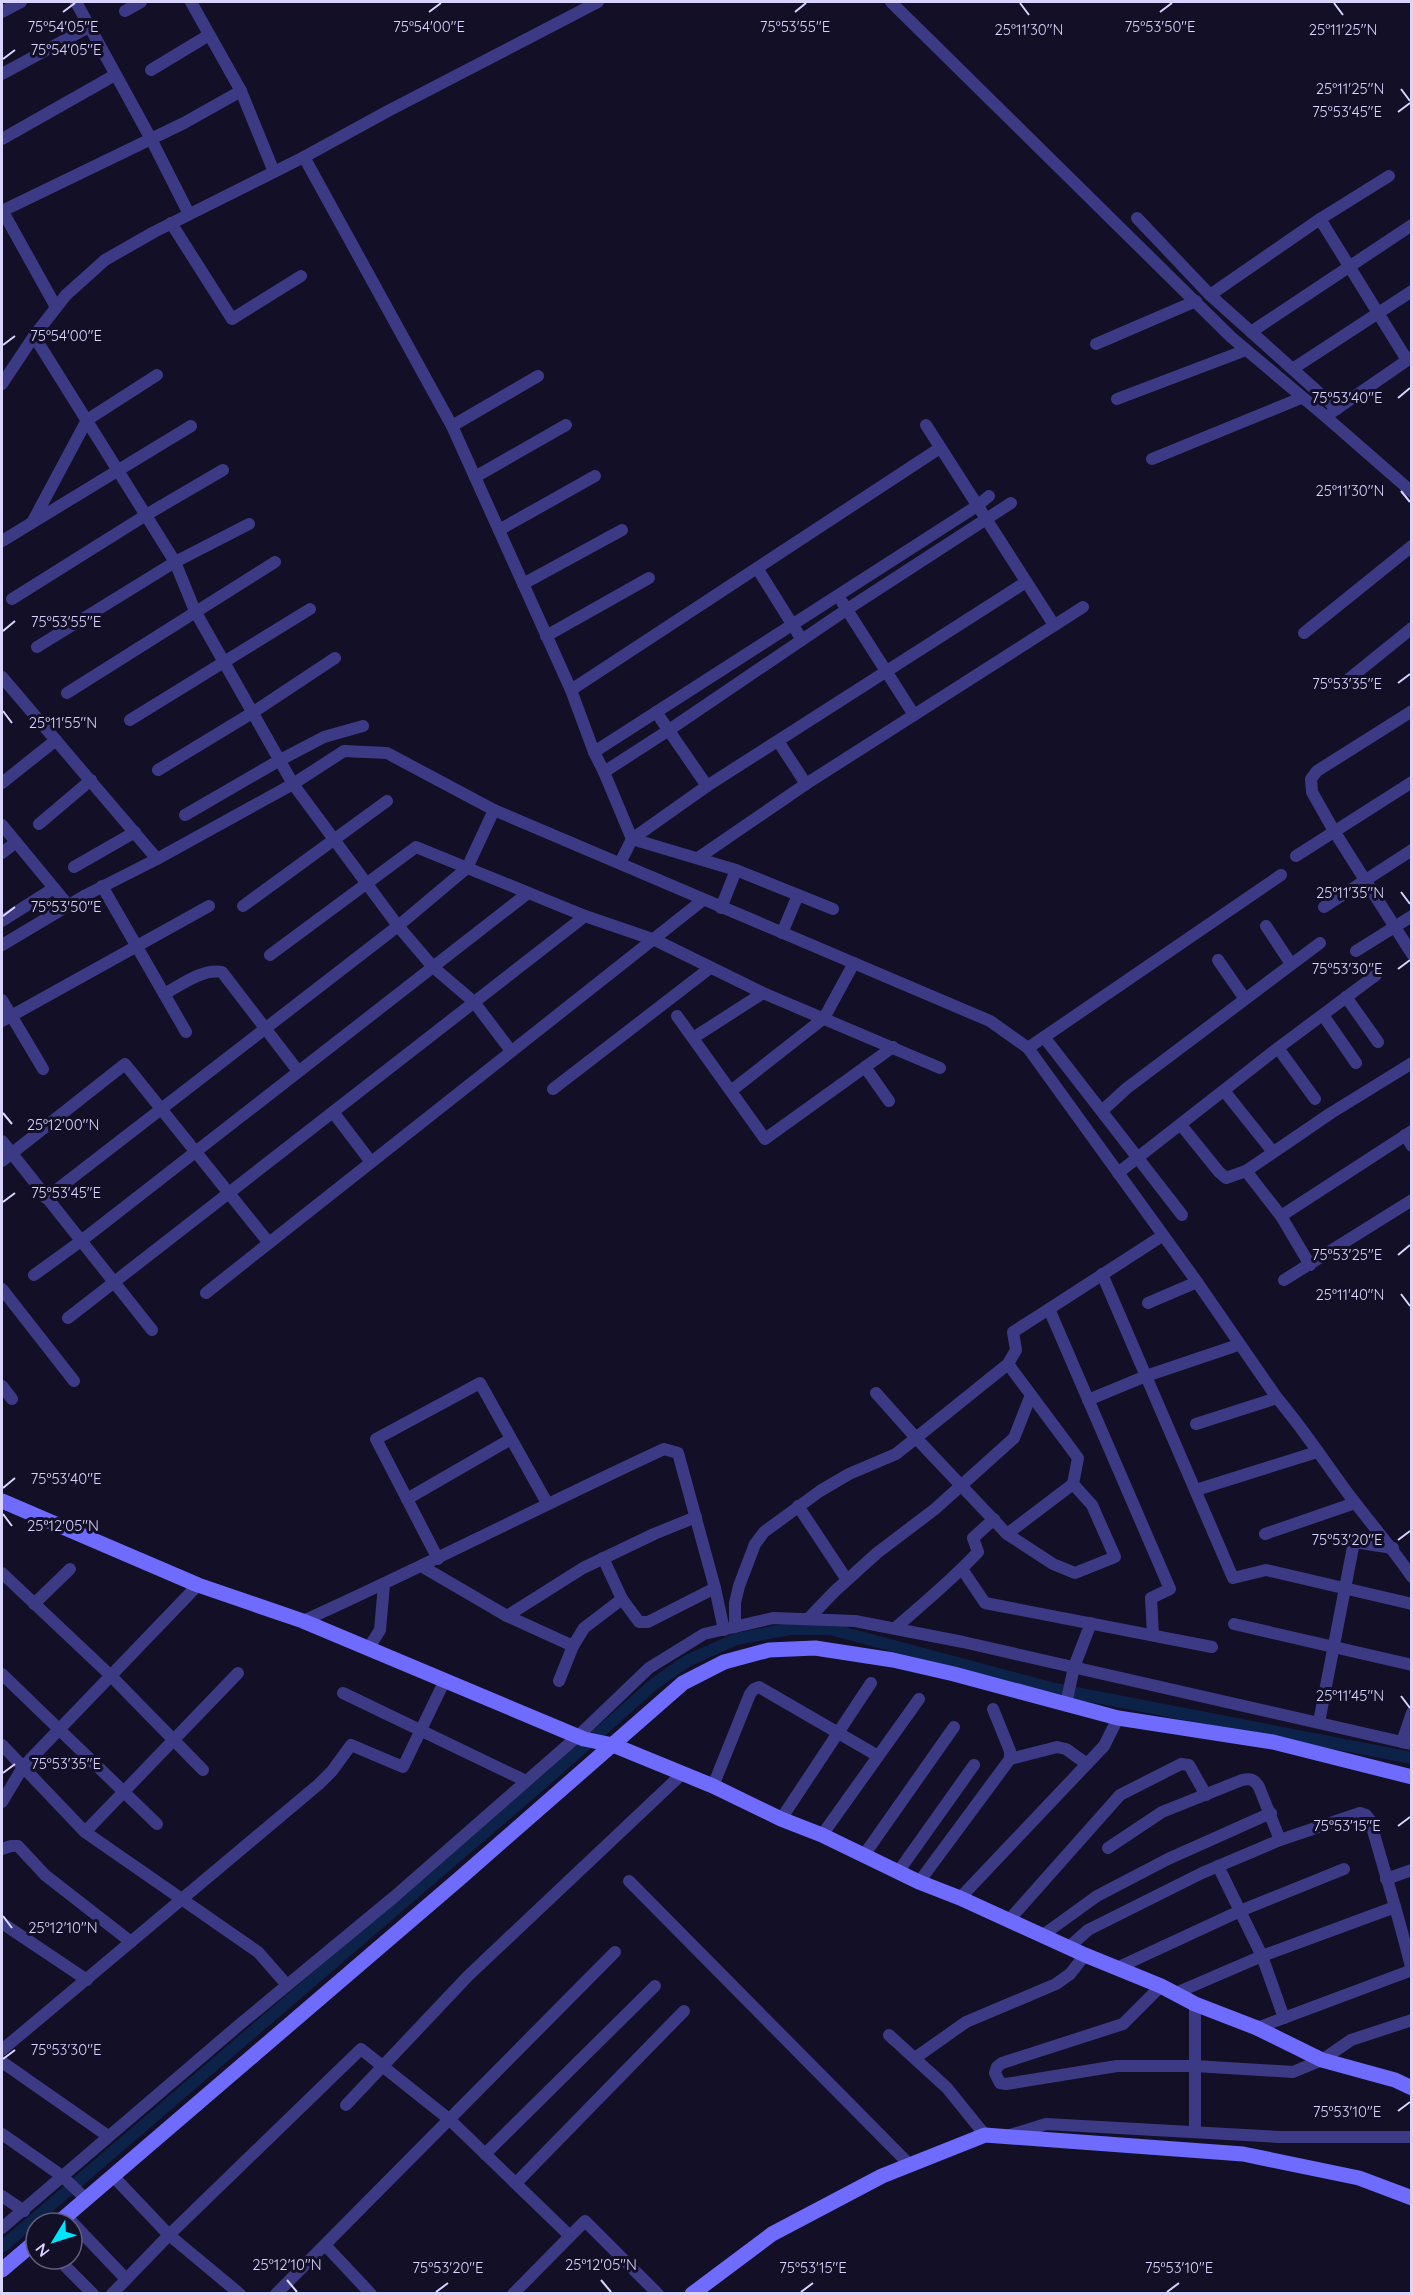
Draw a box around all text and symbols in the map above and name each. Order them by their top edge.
text: 75°54'05"E [27,17,99,36]
text: 75°54'00"E [393,17,465,36]
text: 75°53'55"E [760,17,830,36]
text: 75°53'50"E [1124,17,1196,36]
text: 25°11'30"N [995,20,1063,39]
text: 25°11'25"N [1309,20,1377,39]
text: 75°54'05"E [30,40,102,59]
text: 25°11'25"N [1316,79,1384,98]
text: 75°53'45"E [1312,102,1382,121]
text: 75°54'00"E [30,326,102,345]
text: 75°53'40"E [1312,388,1382,407]
text: 25°11'30"N [1316,481,1384,500]
text: 75°53'55"E [31,612,101,631]
text: 75°53'35"E [1312,674,1382,693]
text: 25°11'55"N [29,713,97,732]
text: 25°11'35"N [1316,883,1384,902]
text: 75°53'50"E [30,897,102,916]
text: 75°53'30"E [1312,959,1382,978]
text: 25°12'00"N [27,1115,99,1134]
text: 75°53'45"E [31,1183,101,1202]
text: 75°53'25"E [1312,1245,1382,1264]
text: 25°11'40"N [1316,1285,1384,1304]
text: 75°53'40"E [31,1469,101,1488]
text: 25°12'05"N [27,1516,99,1535]
text: 75°53'20"E [1311,1530,1383,1549]
text: 25°11'45"N [1316,1686,1384,1705]
text: 75°53'35"E [31,1754,101,1773]
text: 75°53'15"E [1313,1816,1381,1835]
text: 25°12'10"N [28,1918,98,1937]
text: 75°53'30"E [31,2040,101,2059]
text: 75°53'10"E [1313,2102,1381,2121]
north arrow [24,2211,84,2271]
text: N [31,2239,54,2261]
text: 25°12'10"N [252,2255,322,2274]
text: 25°12'05"N [565,2255,637,2274]
text: 75°53'20"E [412,2258,484,2277]
text: 75°53'15"E [779,2258,847,2277]
text: 75°53'10"E [1145,2258,1213,2277]

